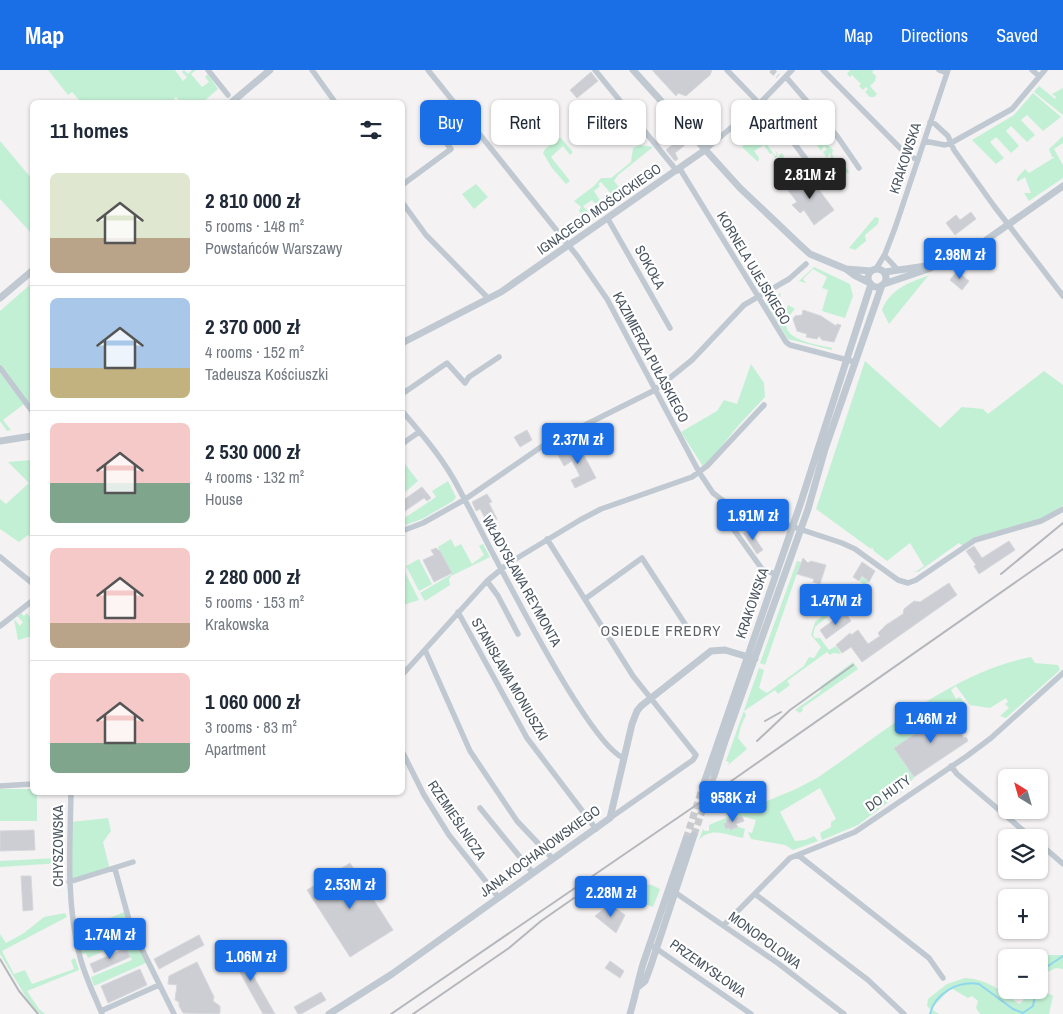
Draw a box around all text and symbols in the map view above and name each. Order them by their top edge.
text: Map [25,19,64,51]
text: Map [844,23,873,48]
text: Directions [901,23,968,48]
text: Saved [996,23,1038,48]
chip: Buy [420,100,481,145]
chip: Rent [491,100,559,145]
chip: Filters [569,100,646,145]
chip: New [656,100,721,145]
chip: Apartment [731,100,835,145]
text: 11 homes [50,116,129,145]
icon: filters [357,116,385,144]
street label: KRAKOWSKA [885,120,925,196]
pin: 2.81M zł [758,158,862,200]
street label: IGNACEGO MOŚCICKIEGO [533,159,665,259]
text: 2.81M zł [785,163,835,185]
text: 2 810 000 zł [205,186,300,215]
icon: home [90,193,150,253]
street label: KORNELA UJEJSKIEGO [713,208,795,328]
text: 5 rooms · 148 m² [205,215,304,237]
text: Powstańców Warszawy [205,237,342,259]
pin: 2.98M zł [908,238,1012,280]
street label: SOKOŁA [631,242,669,292]
text: 2.98M zł [935,243,985,265]
street label: KAZIMIERZA PUŁASKIEGO [609,289,693,426]
text: 2 370 000 zł [205,312,300,341]
icon: home [90,318,150,378]
text: 4 rooms · 152 m² [205,341,304,363]
text: Tadeusza Kościuszki [205,363,329,385]
pin: 2.37M zł [526,422,630,465]
text: 2.37M zł [553,428,603,450]
text: 2 530 000 zł [205,437,300,466]
icon: home [90,443,150,503]
text: 4 rooms · 132 m² [205,466,304,488]
text: House [205,488,243,510]
pin: 1.91M zł [701,498,805,541]
text: 1.91M zł [728,504,778,526]
street label: WŁADYSŁAWA REYMONTA [479,512,566,650]
text: 2 280 000 zł [205,562,300,591]
street label: KRAKOWSKA [731,565,773,641]
icon: home [90,568,150,628]
pin: 1.47M zł [784,584,888,626]
text: 1.47M zł [811,589,861,611]
text: 5 rooms · 153 m² [205,591,304,613]
text: Krakowska [205,613,269,635]
street label: STANISŁAWA MONIUSZKI [468,614,552,744]
district label: OSIEDLE FREDRY [600,620,722,641]
text: 1 060 000 zł [205,687,300,716]
icon: home [90,693,150,753]
pin: 1.46M zł [879,702,983,744]
text: 1.46M zł [906,707,956,729]
text: 3 rooms · 83 m² [205,716,297,738]
text: Apartment [205,738,266,760]
north arrow [998,769,1048,819]
map controls [998,769,1048,999]
street label: DO HUTY [862,771,915,815]
street label: RZEMIEŚLNICZA [424,777,490,863]
pin: 958K zł [687,780,779,823]
text: 958K zł [710,786,756,808]
street label: JANA KOCHANOWSKIEGO [476,801,604,901]
street label: CHYSZOWSKA [49,805,67,887]
button: layers [998,829,1048,879]
pin: 2.53M zł [298,868,402,910]
text: 2.53M zł [325,873,375,895]
pin: 2.28M zł [559,876,663,918]
text: 2.28M zł [586,881,636,903]
button: + [998,889,1048,939]
street label: MONOPOLOWA [725,908,805,973]
pin: 1.74M zł [58,918,162,960]
text: 1.74M zł [85,923,135,945]
street label: PRZEMYSŁOWA [666,935,750,1001]
pin: 1.06M zł [199,940,303,982]
text: 1.06M zł [226,945,276,967]
button: − [998,949,1048,999]

